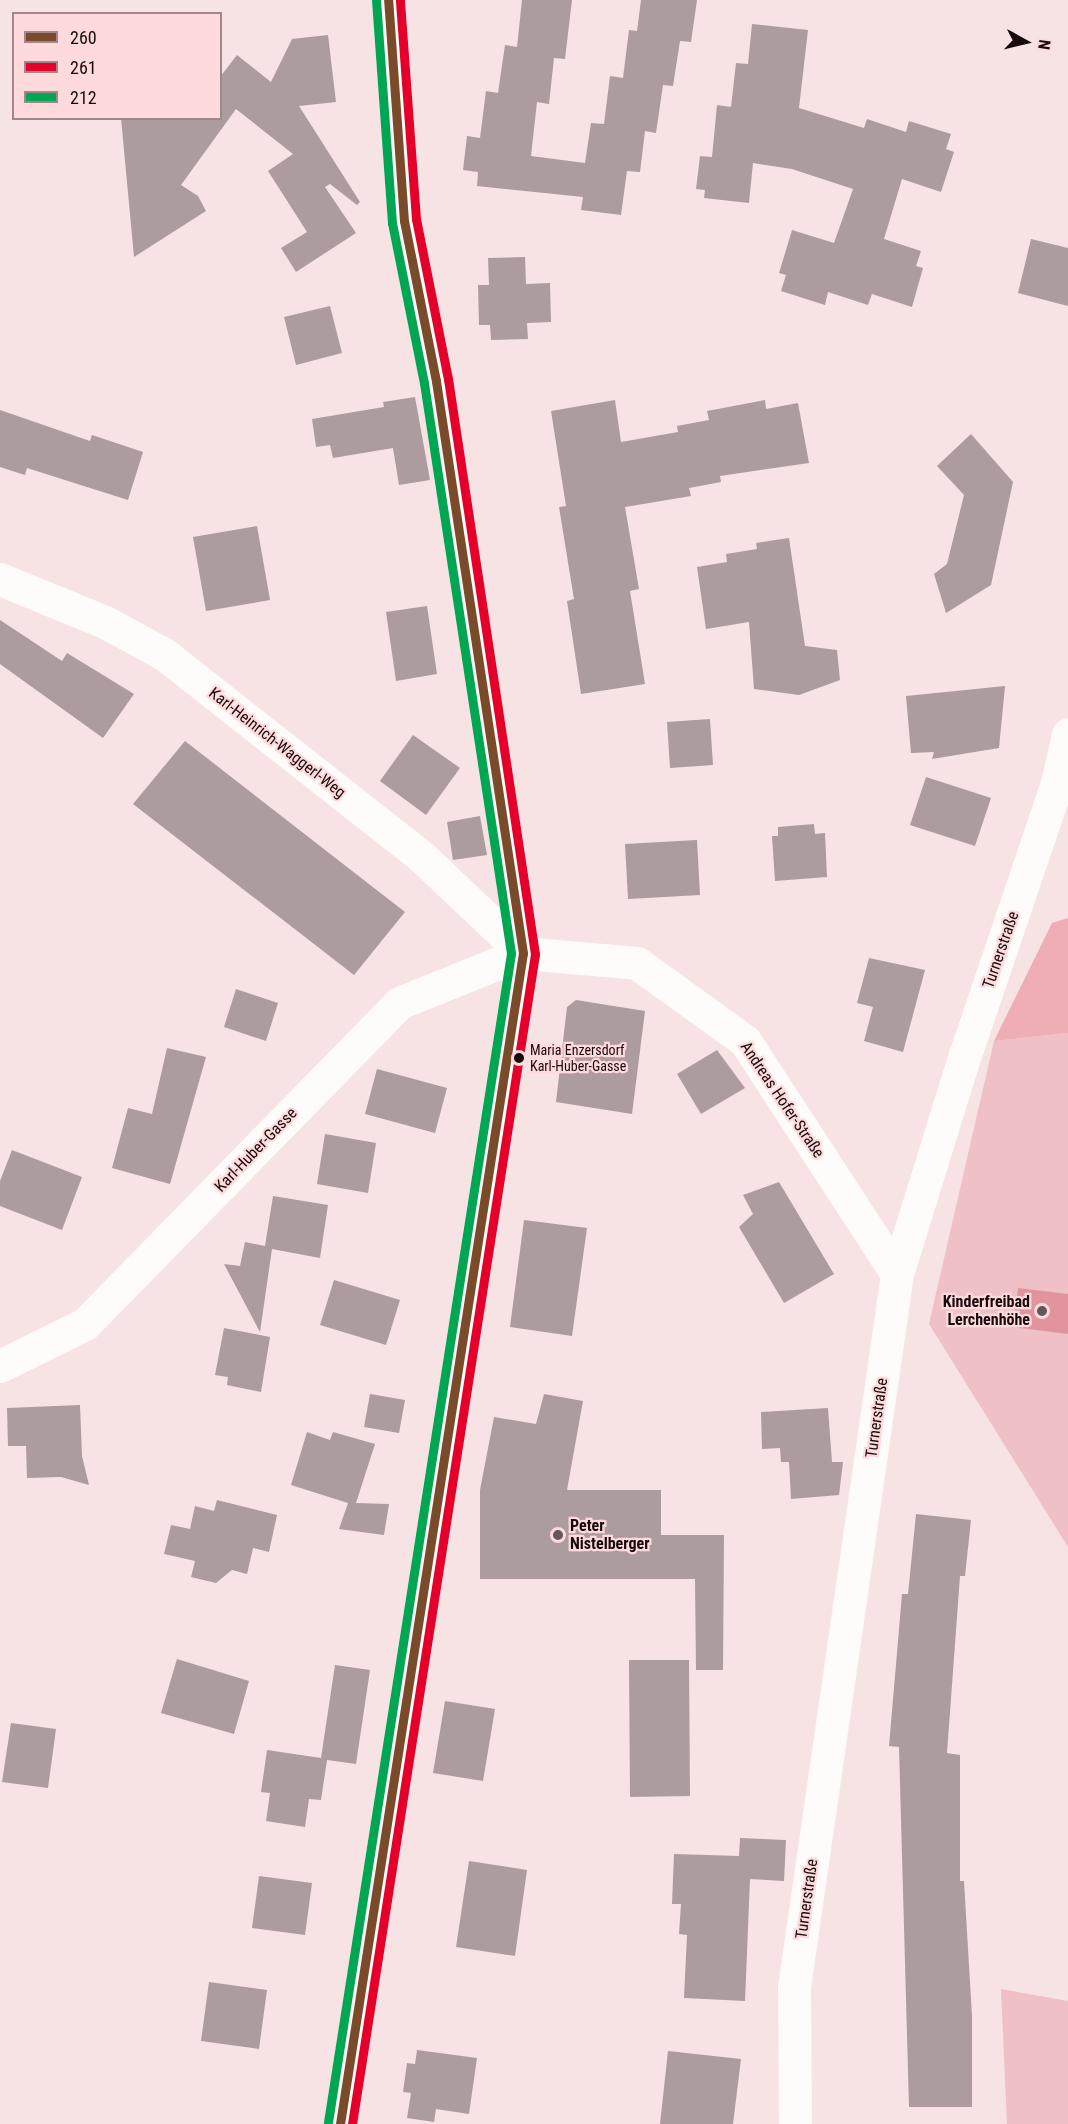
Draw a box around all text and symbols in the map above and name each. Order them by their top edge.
legend [12,12,222,120]
north arrow [996,12,1056,72]
text: 260 [70,27,97,48]
text: N [1034,38,1054,51]
text: 261 [70,57,97,78]
text: 212 [70,87,97,108]
street label: Karl-Heinrich-Waggerl-Weg [205,684,349,802]
street label: Turnerstraße [979,909,1023,991]
street label: Andreas Hofer-Straße [736,1038,828,1162]
place label: Maria Enzersdorf Karl-Huber-Gasse [530,1042,626,1074]
marker: Maria Enzersdorf Karl-Huber-Gasse [513,1052,525,1064]
street label: Karl-Huber-Gasse [211,1104,301,1196]
place label: Kinderfreibad Lerchenhöhe [943,1292,1030,1330]
marker: Kinderfreibad Lerchenhöhe [1035,1304,1049,1318]
street label: Turnerstraße [862,1377,892,1459]
place label: Peter Nistelberger [570,1516,649,1554]
marker: Peter Nistelberger [551,1528,565,1542]
street label: Turnerstraße [792,1858,822,1940]

